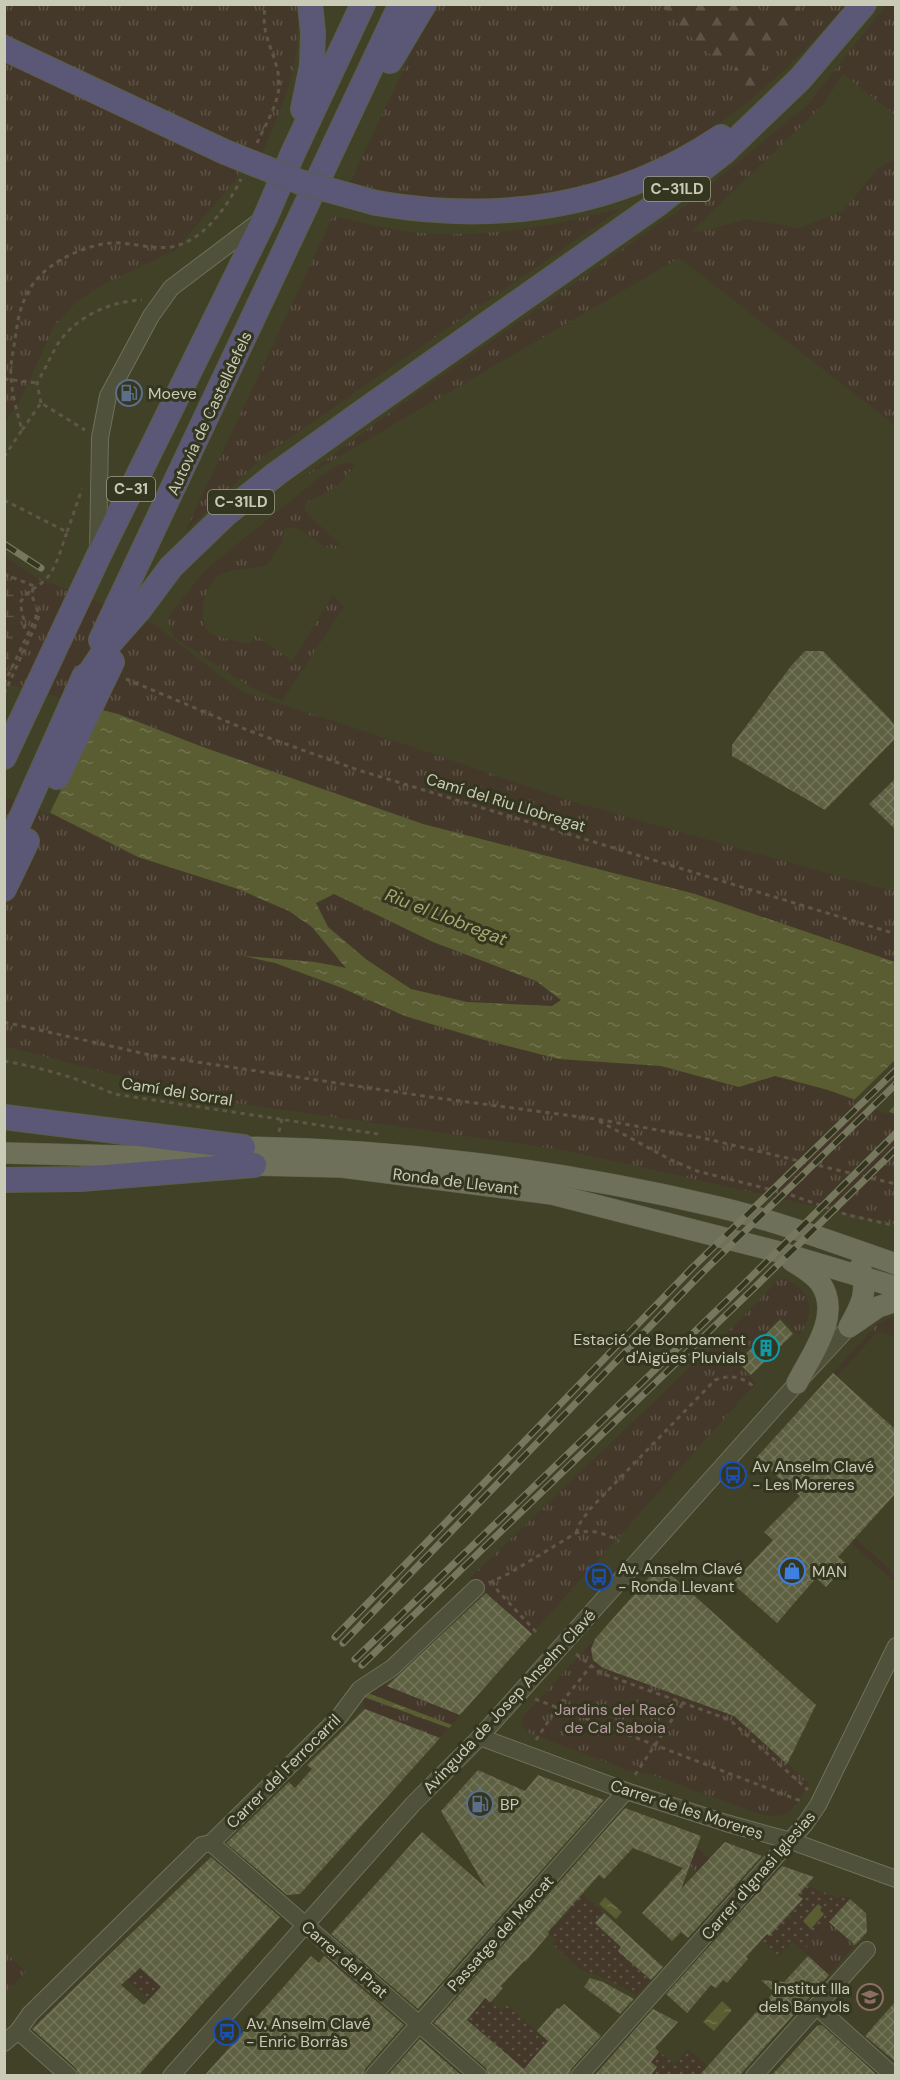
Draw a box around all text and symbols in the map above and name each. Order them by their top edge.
road number: C-31LD [644,177,710,201]
street label: Autovia de Castelldefels [162,328,257,499]
fuel station icon: Moeve [114,378,144,408]
place label: Moeve [148,383,197,404]
road number: C-31 [107,477,155,501]
road number: C-31LD [208,490,274,514]
street label: Camí del Riu Llobregat [424,768,588,837]
water label: Riu el Llobregat [382,883,511,952]
street label: Camí del Sorral [120,1072,234,1111]
street label: Ronda de Llevant [392,1163,520,1200]
place label: Estació de Bombament d'Aigües Pluvials [573,1329,746,1368]
building icon: Estació de Bombament d'Aigües Pluvials [751,1333,781,1363]
place label: Av Anselm Clavé - Les Moreres [752,1456,874,1495]
bus stop icon: Av Anselm Clavé - Les Moreres [718,1460,748,1490]
shop icon: MAN [777,1556,807,1586]
place label: Av. Anselm Clavé - Ronda Llevant [618,1558,743,1597]
place label: MAN [812,1561,847,1582]
bus stop icon: Av. Anselm Clavé - Ronda Llevant [584,1562,614,1592]
street label: Avinguda de Josep Anselm Clavé [418,1605,600,1798]
park label: Jardins del Racó de Cal Saboia [554,1699,676,1738]
street label: Carrer del Ferrocarril [222,1710,345,1833]
street label: Carrer de les Moreres [608,1775,766,1844]
fuel station icon: BP [465,1789,495,1819]
place label: BP [500,1794,519,1815]
street label: Carrer d'Ignasi Iglesias [697,1806,820,1944]
street label: Passatge del Mercat [443,1871,558,1996]
street label: Carrer del Prat [297,1916,392,2003]
place label: Institut Illa dels Banyols [758,1978,850,2017]
school or university icon: Institut Illa dels Banyols [855,1982,885,2012]
place label: Av. Anselm Clavé - Enric Borràs [246,2013,371,2052]
bus stop icon: Av. Anselm Clavé - Enric Borràs [212,2017,242,2047]

